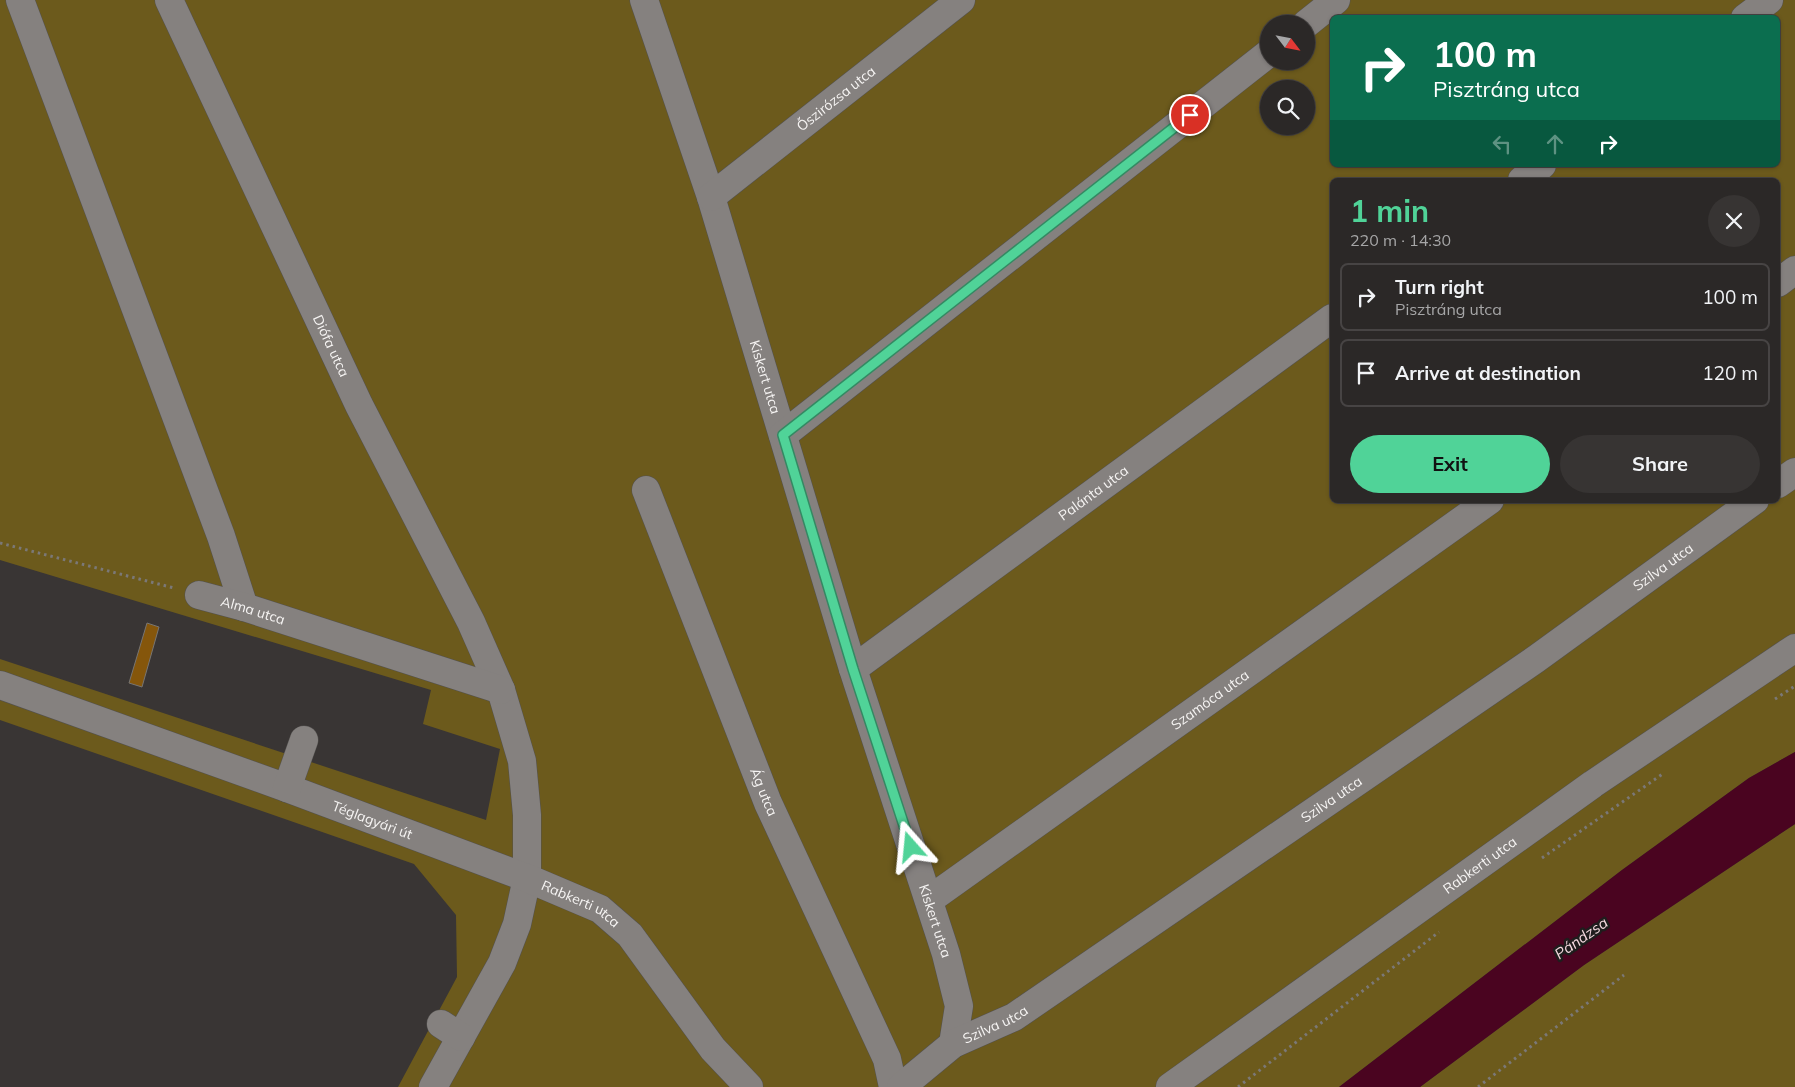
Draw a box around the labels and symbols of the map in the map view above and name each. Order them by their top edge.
north arrow [1260,15,1315,70]
street label: Őszirózsa utca [793,62,879,135]
pin [1169,94,1211,136]
street label: Diófa utca [309,312,354,380]
street label: Kiskert utca [746,338,785,416]
street label: Palánta utca [1055,461,1132,524]
street label: Szilva utca [1629,539,1697,595]
street label: Alma utca [219,592,287,629]
street label: Szamóca utca [1167,666,1252,734]
street label: Ág utca [746,765,782,819]
street label: Szilva utca [1297,772,1365,827]
street label: Téglagyári út [330,797,415,843]
position arrow [884,820,936,872]
street label: Rabkerti utca [1439,833,1520,898]
street label: Rabkerti utca [539,876,624,931]
street label: Kiskert utca [915,882,956,960]
water label: Pándzsa [1551,913,1611,963]
street label: Szilva utca [960,1001,1031,1048]

